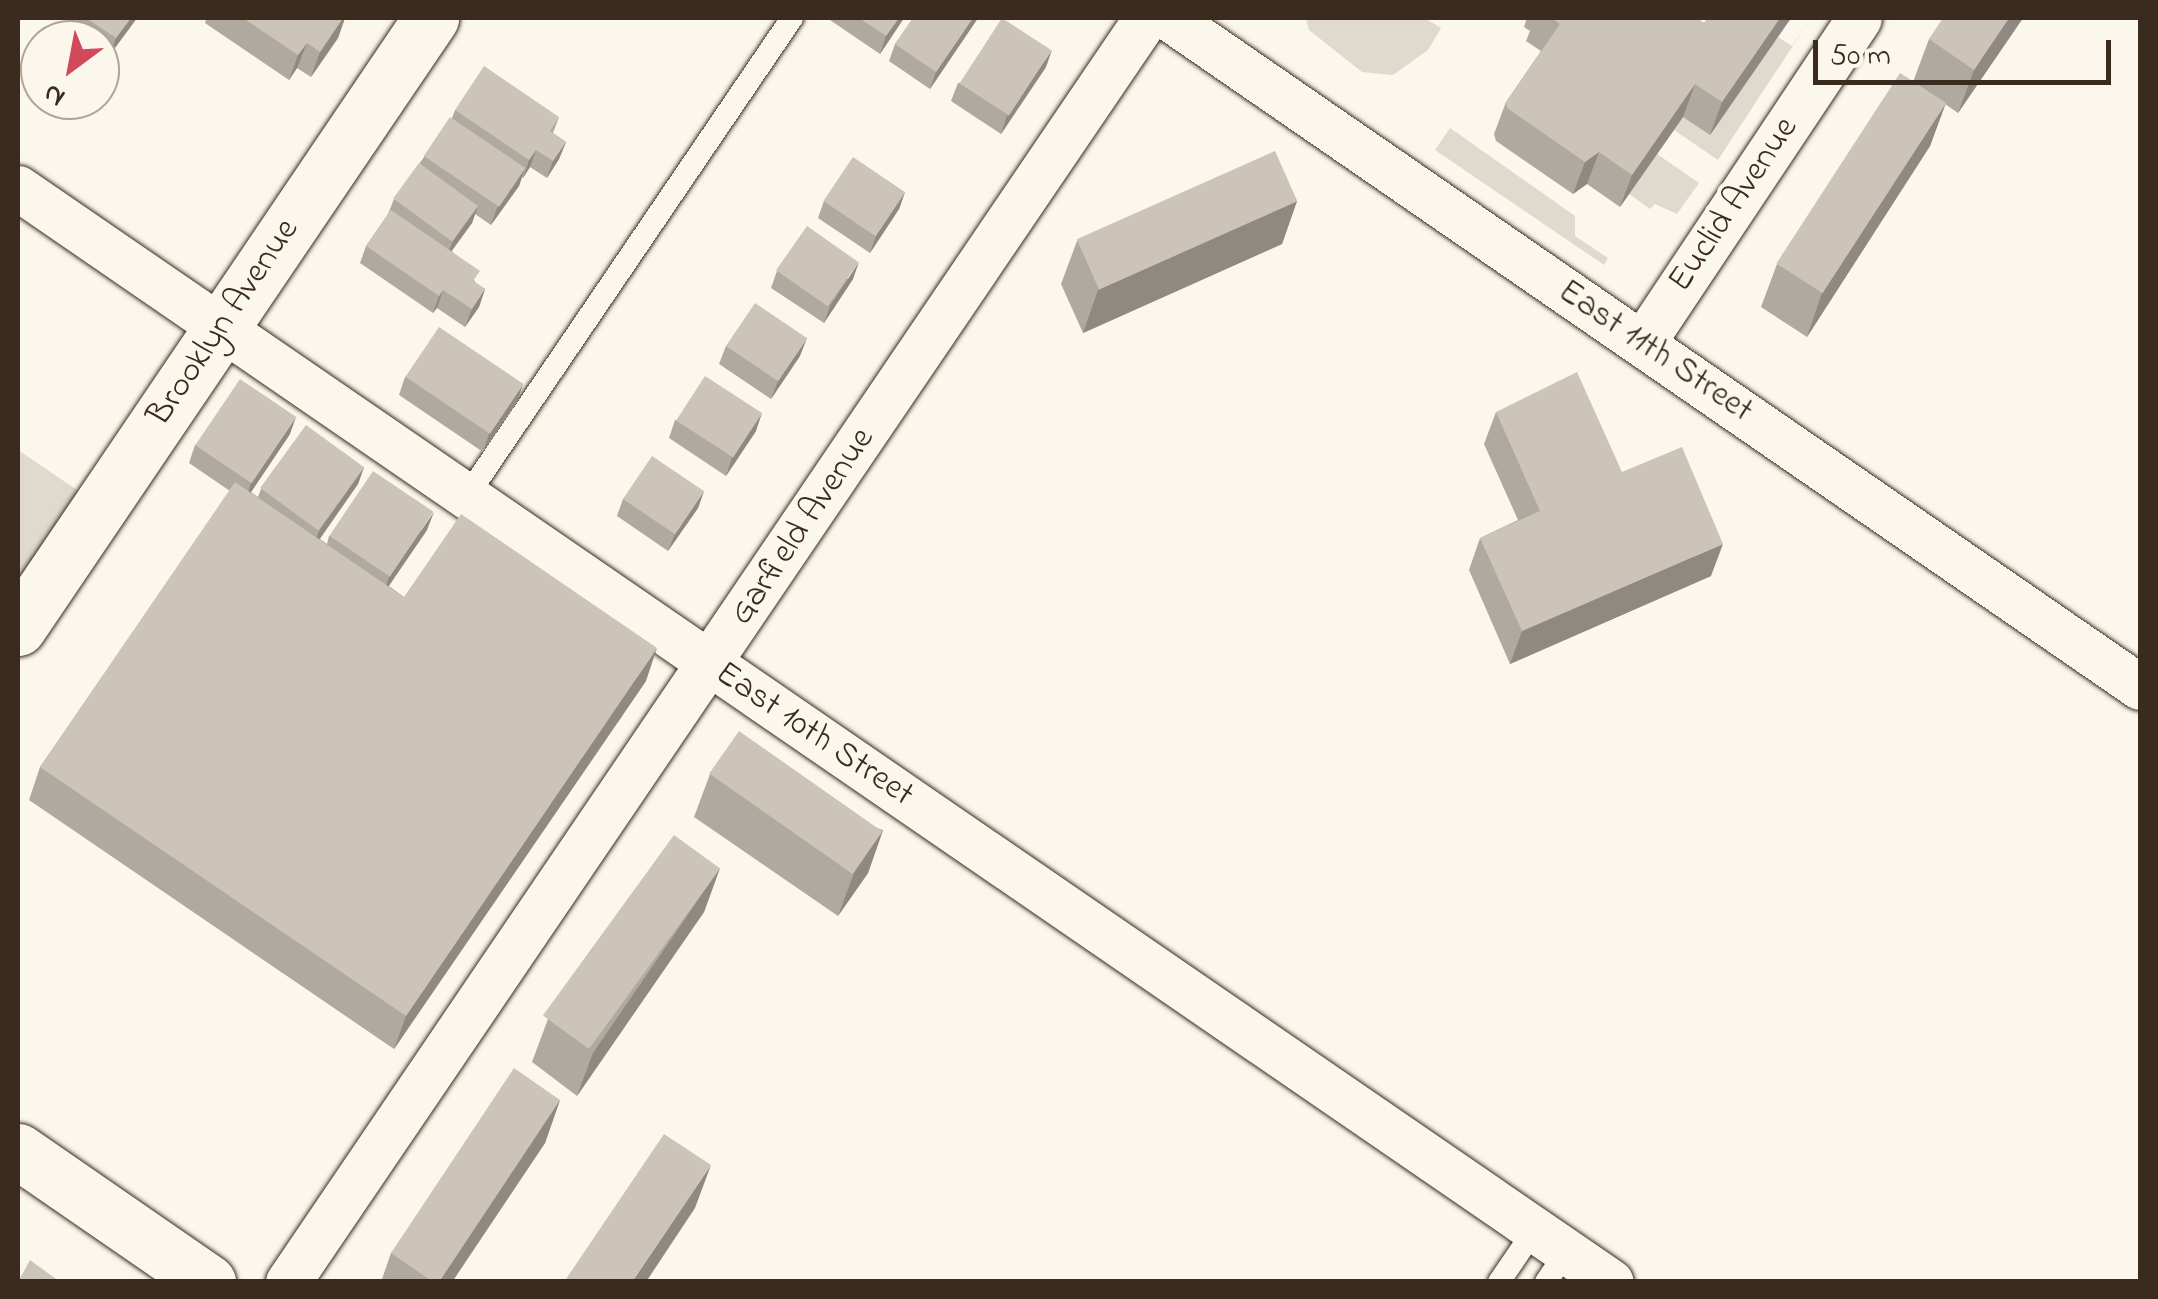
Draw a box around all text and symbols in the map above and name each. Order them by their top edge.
north arrow [20,20,120,120]
scale bar [1818,20,2116,82]
text: 50 m [1830,35,1891,79]
text: N [36,72,74,117]
street label: Euclid Avenue [1660,110,1808,300]
street label: Brooklyn Avenue [139,211,309,435]
street label: East 11th Street [1550,271,1760,433]
street label: Garfield Avenue [722,420,884,634]
street label: East 10th Street [707,653,921,817]

